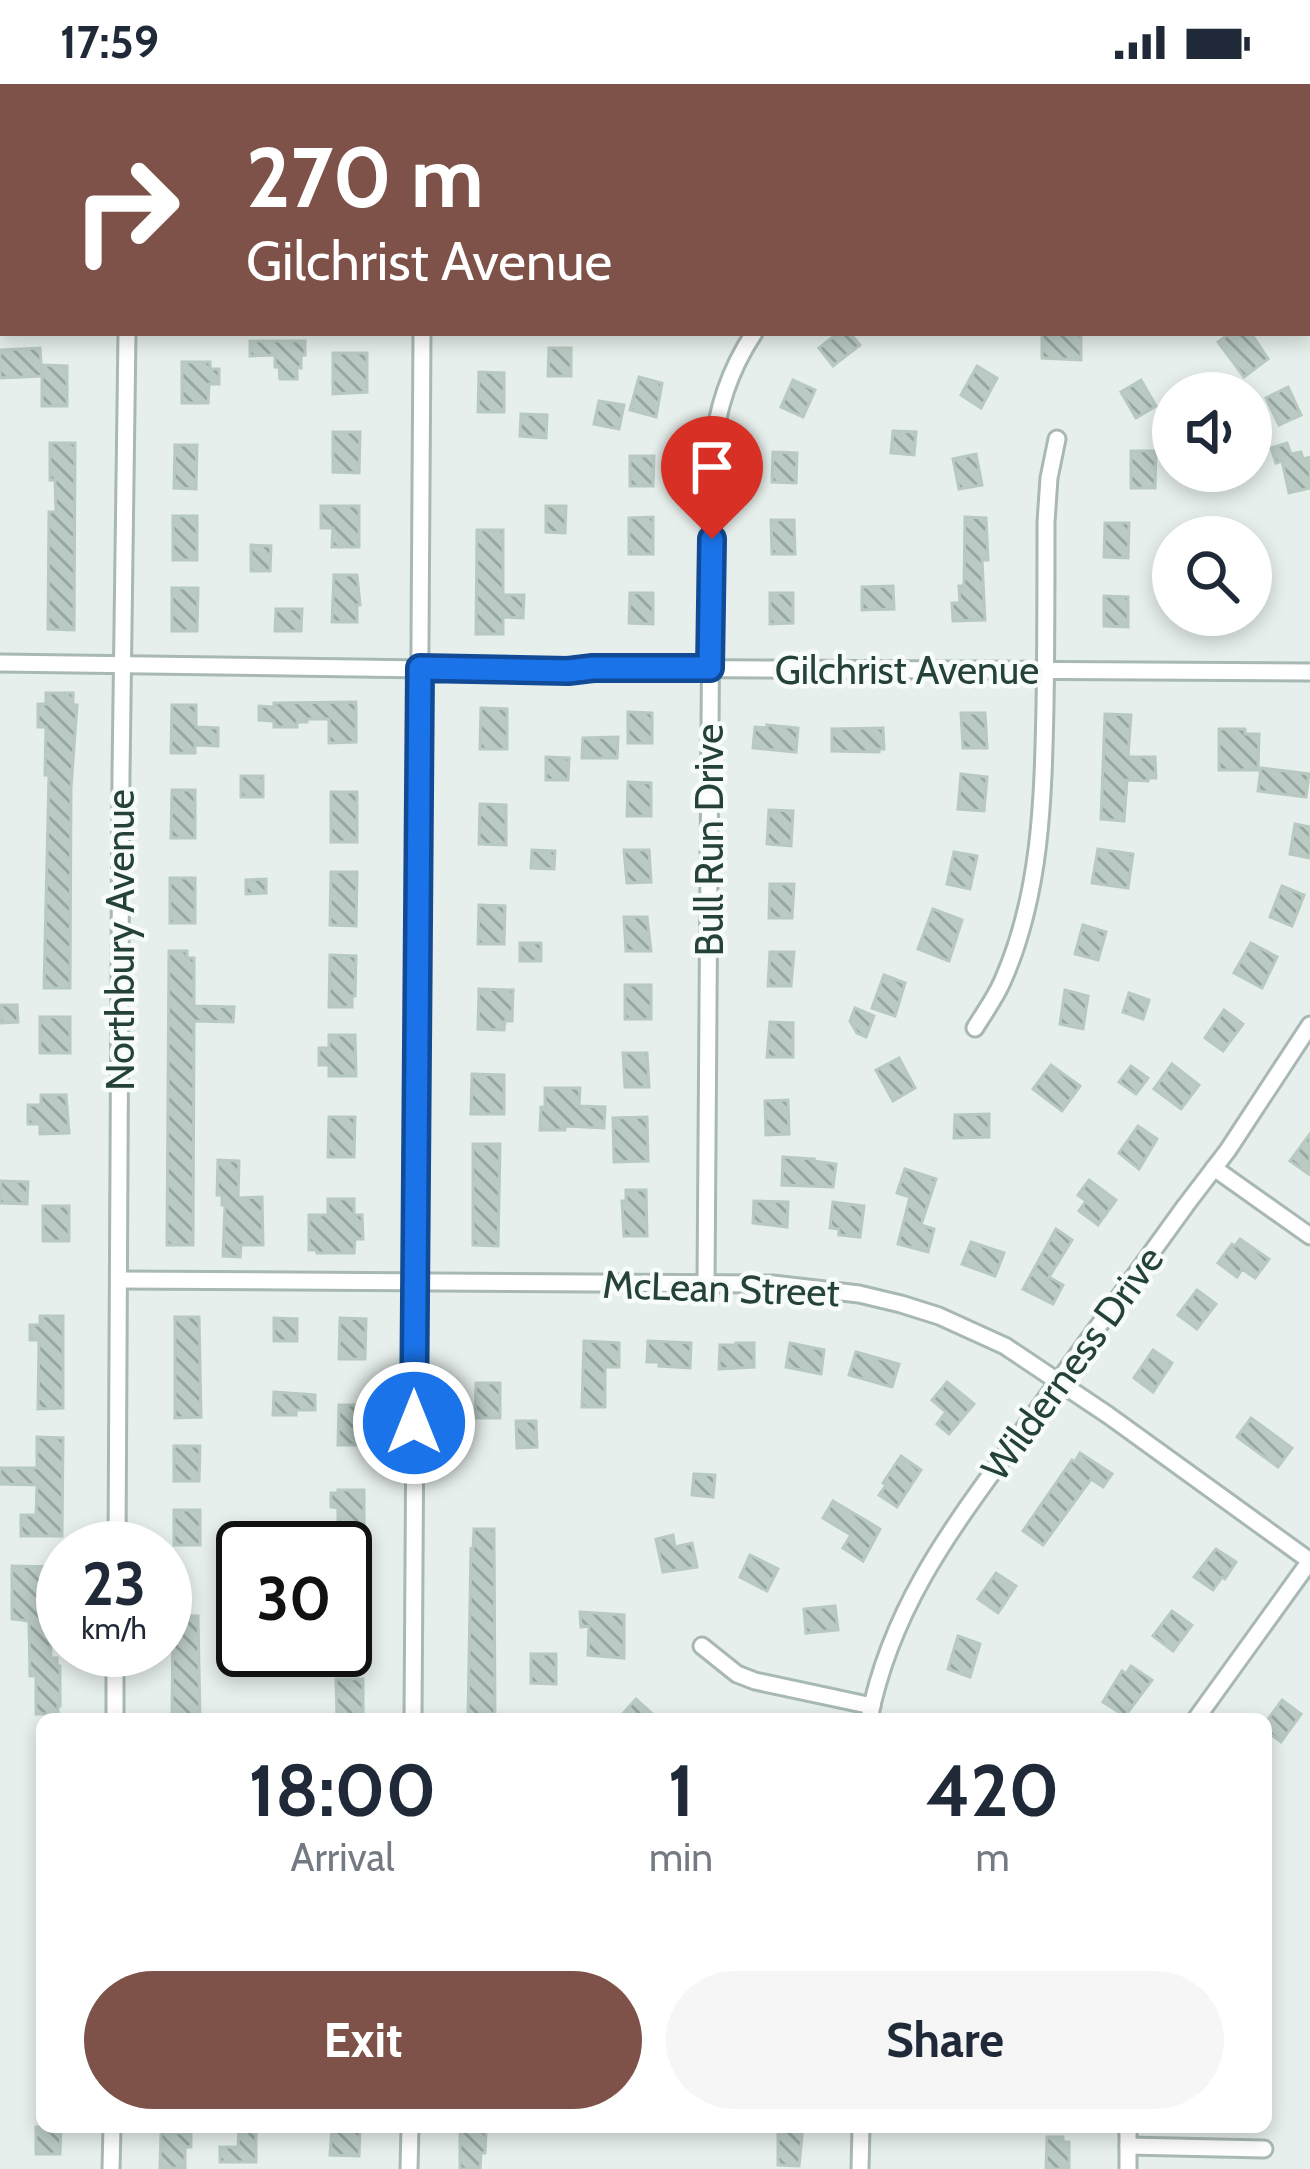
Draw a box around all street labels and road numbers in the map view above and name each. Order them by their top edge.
street label: Gilchrist Avenue [775,646,1039,694]
street label: Bull Run Drive [685,724,733,956]
street label: Northbury Avenue [96,789,144,1091]
street label: Wilderness Drive [971,1236,1173,1490]
street label: McLean Street [602,1260,840,1316]

